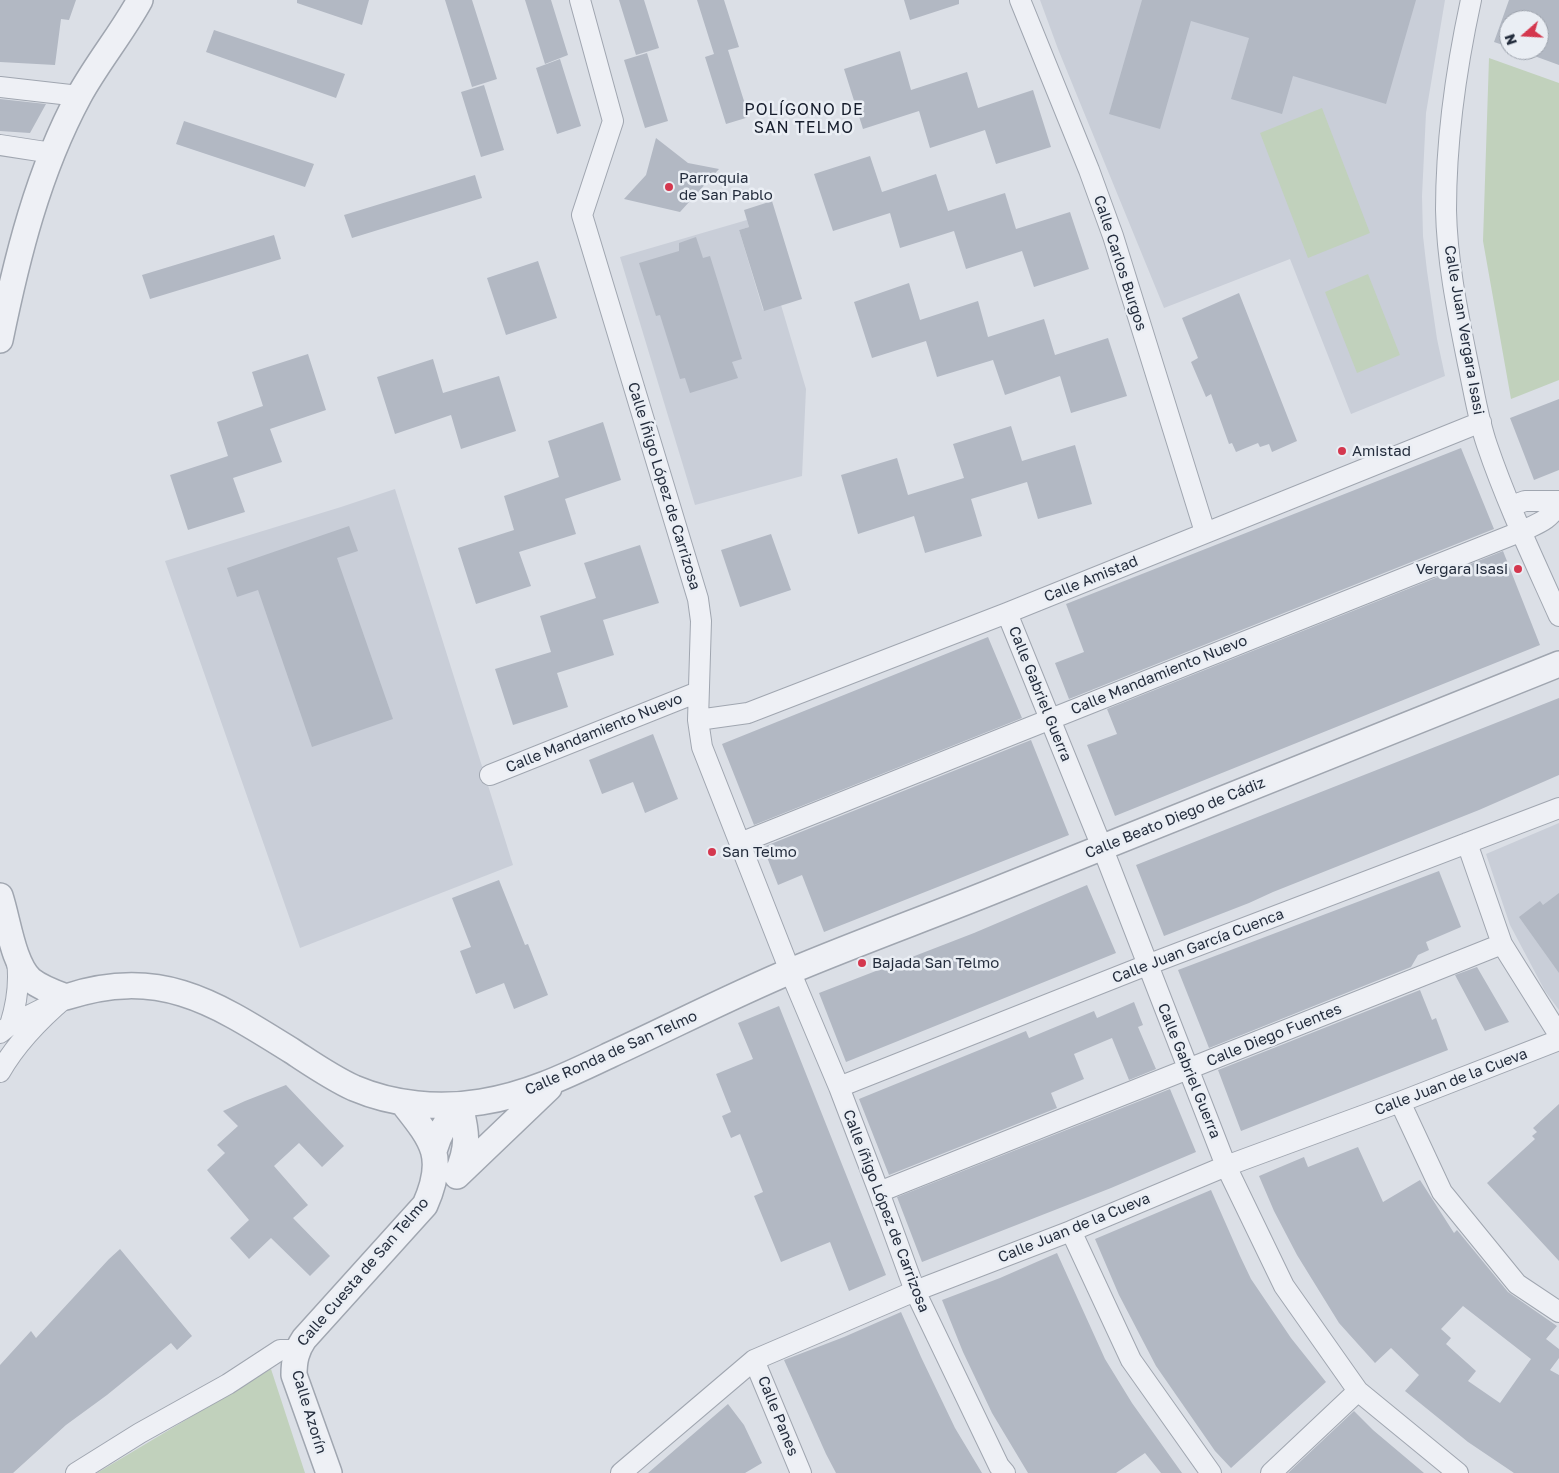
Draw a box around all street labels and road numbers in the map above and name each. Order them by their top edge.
street label: Calle Carlos Burgos [1090,193,1150,333]
street label: Calle Juan Vergara Isasi [1440,244,1488,416]
street label: Calle Íñigo López de Carrizosa [624,380,704,592]
street label: Calle Amistad [1041,552,1141,606]
street label: Calle Gabriel Guerra [1005,624,1075,764]
street label: Calle Mandamiento Nuevo [1068,631,1250,719]
street label: Calle Mandamiento Nuevo [503,689,685,777]
street label: Calle Beato Diego de Cádiz [1082,774,1268,862]
street label: Calle Juan García Cuenca [1110,905,1286,987]
street label: Calle Diego Fuentes [1204,1000,1344,1070]
street label: Calle Gabriel Guerra [1154,1001,1224,1141]
street label: Calle Ronda de San Telmo [522,1007,700,1099]
street label: Calle Juan de la Cueva [1372,1045,1530,1119]
street label: Calle íñigo López de Carrizosa [839,1107,933,1315]
street label: Calle Juan de la Cueva [995,1189,1153,1267]
street label: Calle Cuesta de San Telmo [293,1194,433,1350]
street label: Calle Azorín [288,1368,330,1456]
street label: Calle Panes [754,1373,802,1459]

